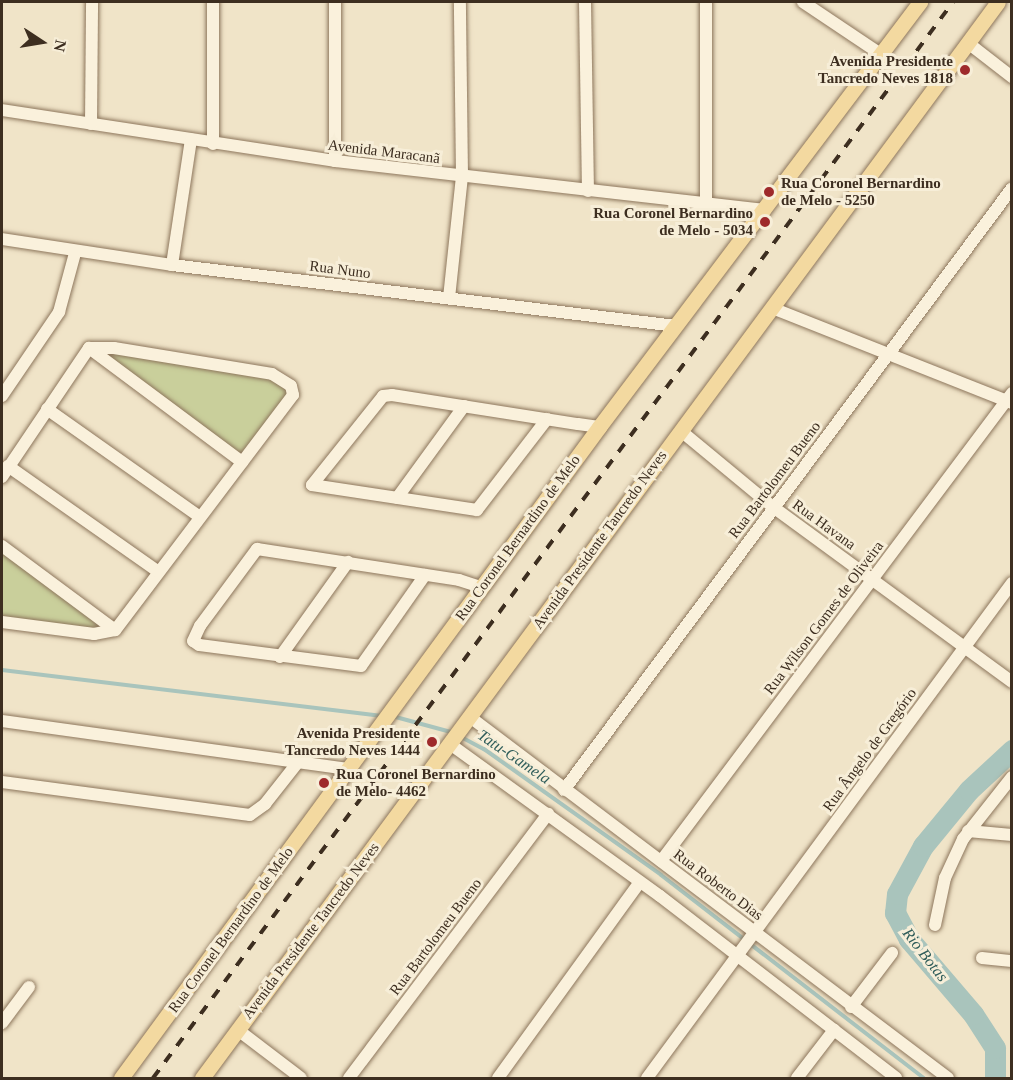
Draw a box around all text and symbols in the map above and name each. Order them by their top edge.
north arrow [12,12,72,72]
text: N [51,38,70,53]
place label: Avenida Presidente Tancredo Neves 1818 [818,52,953,87]
marker: Avenida Presidente Tancredo Neves 1818 [958,63,972,77]
street label: Avenida Maracanã [327,136,441,168]
place label: Rua Coronel Bernardino de Melo - 5250 [781,174,941,209]
marker: Rua Coronel Bernardino de Melo - 5250 [762,185,776,199]
place label: Rua Coronel Bernardino de Melo - 5034 [593,204,753,239]
marker: Rua Coronel Bernardino de Melo - 5034 [758,215,772,229]
street label: Rua Nuno [309,257,371,283]
street label: Rua Bartolomeu Bueno [725,418,825,542]
street label: Avenida Presidente Tancredo Neves [529,447,671,633]
street label: Rua Coronel Bernardino de Melo [452,451,584,625]
street label: Rua Havana [789,496,859,554]
street label: Rua Wilson Gomes de Oliveira [760,538,888,698]
street label: Rua Ângelo de Gregório [819,685,921,815]
place label: Avenida Presidente Tancredo Neves 1444 [285,724,420,759]
water label: Tatu-Gamela [474,726,554,788]
marker: Avenida Presidente Tancredo Neves 1444 [425,735,439,749]
place label: Rua Coronel Bernardino de Melo- 4462 [336,765,496,800]
marker: Rua Coronel Bernardino de Melo- 4462 [317,776,331,790]
street label: Avenida Presidente Tancredo Neves [239,839,383,1023]
street label: Rua Coronel Bernardino de Melo [165,843,297,1017]
street label: Rua Roberto Dias [670,845,766,925]
street label: Rua Bartolomeu Bueno [386,875,486,999]
water label: Rio Botas [898,924,952,986]

